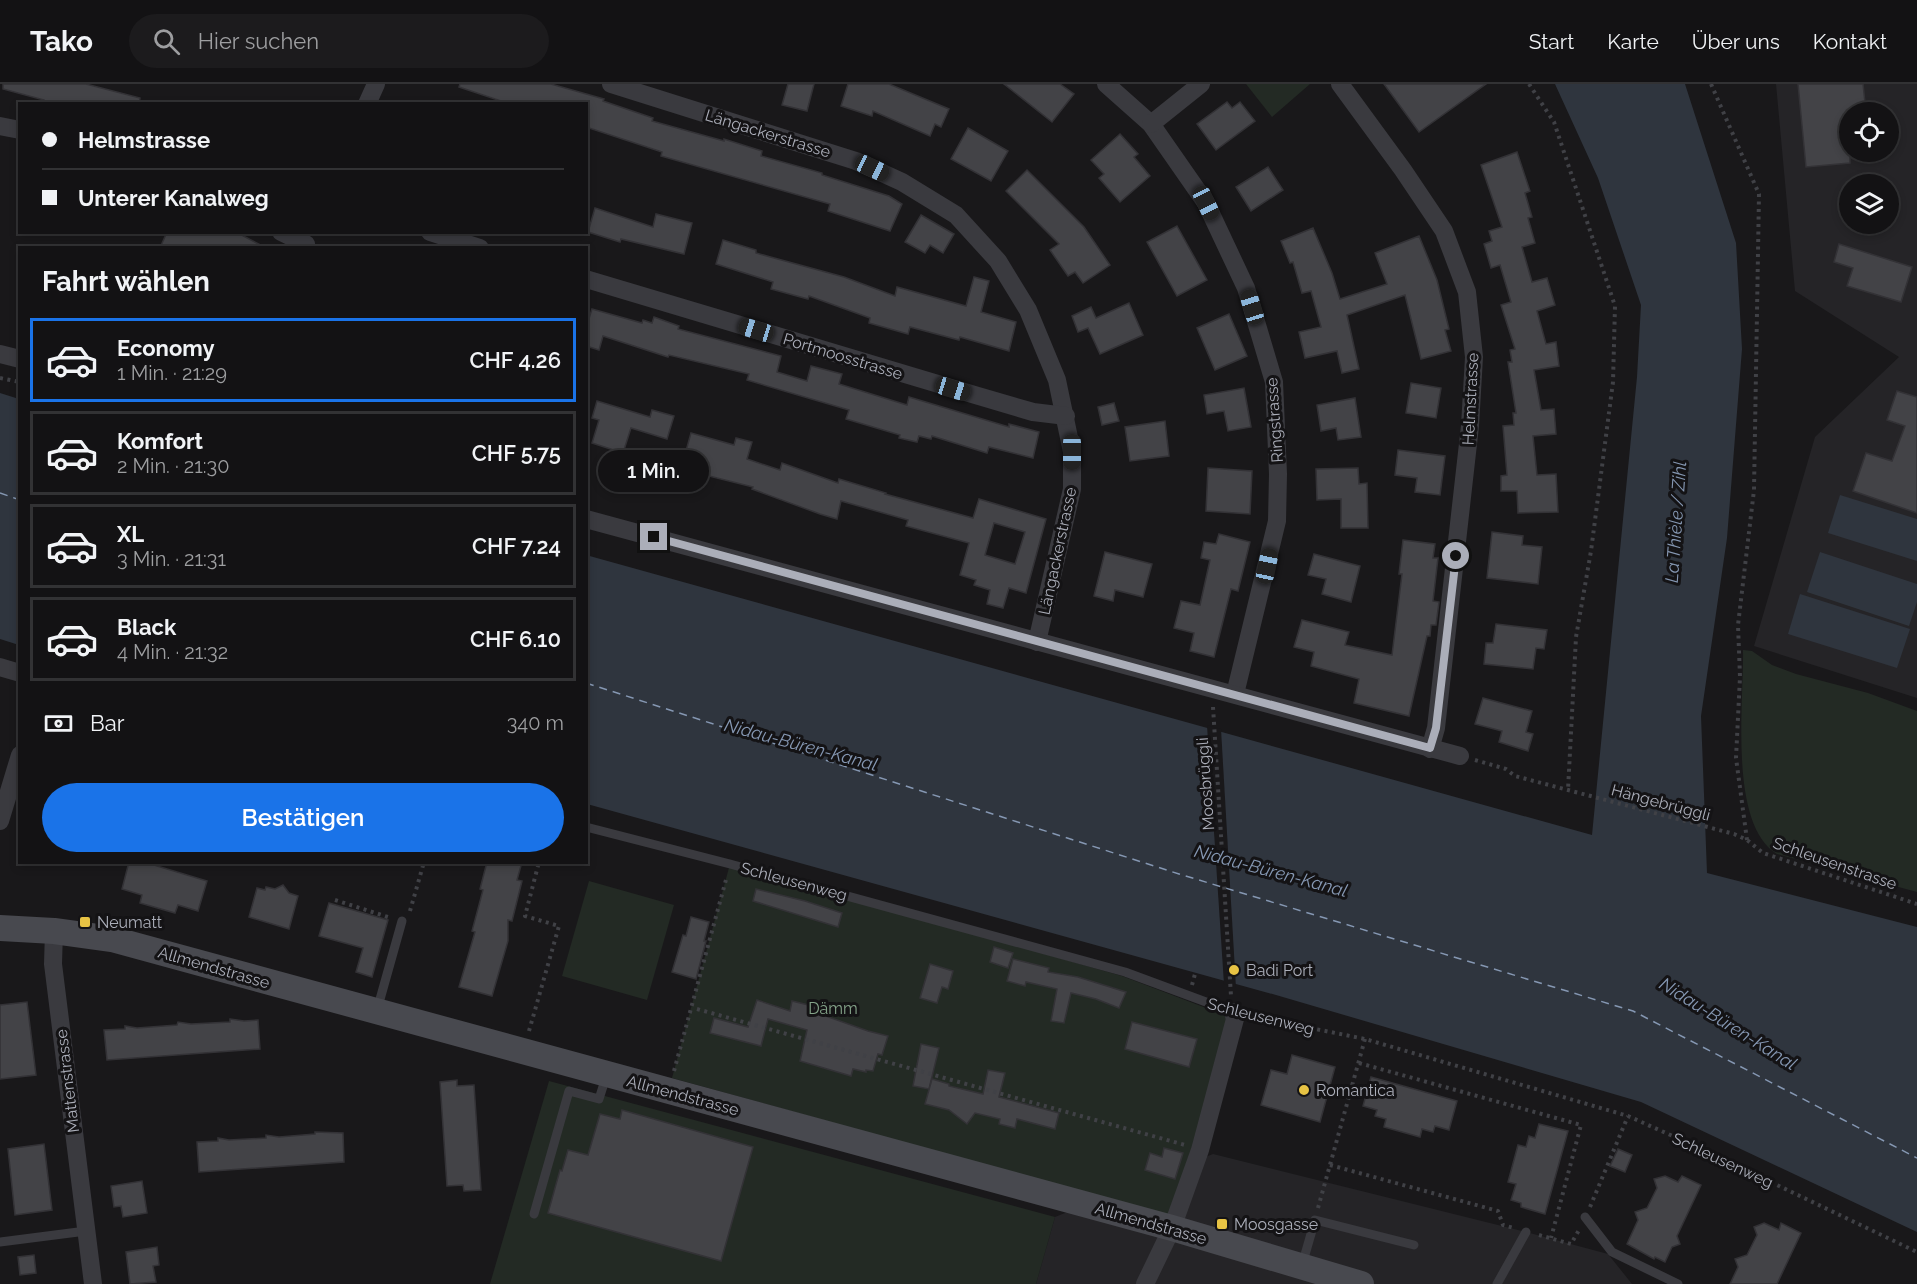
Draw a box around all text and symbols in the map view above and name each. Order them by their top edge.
search box [129,14,549,68]
text: Tako [30,25,93,58]
icon: search [150,25,183,58]
text: Hier suchen [198,28,319,54]
text: Start [1529,29,1574,54]
text: Karte [1607,29,1659,54]
text: Über uns [1692,29,1780,54]
text: Kontakt [1813,29,1887,54]
map controls [1839,102,1899,234]
button: locate [1839,102,1899,162]
street label: Längackerstrasse [703,105,833,162]
text: Helmstrasse [78,127,210,153]
car [852,152,892,184]
button: layers [1839,174,1899,234]
car [1190,183,1222,223]
text: Unterer Kanalweg [78,185,269,211]
text: Fahrt wählen [42,266,210,297]
car [1238,287,1266,327]
car [736,316,776,344]
street label: Portmoosstrasse [781,329,905,384]
icon: car [45,333,99,387]
text: Economy [117,335,215,361]
text: CHF 4.26 [469,347,561,373]
street label: Helmstrasse [1459,352,1482,446]
text: 1 Min. · 21:29 [117,361,227,385]
car [933,375,973,403]
street label: Ringstrasse [1262,377,1287,463]
icon: car [45,426,99,480]
text: Komfort [117,428,203,454]
car [1063,434,1081,470]
text: CHF 5.75 [472,440,561,466]
callout: 1 Min. [598,450,710,492]
text: 2 Min. · 21:30 [117,454,230,478]
text: 1 Min. [627,459,680,483]
water label: La Thièle / Zihl [1661,460,1690,583]
street label: Längackerstrasse [1035,486,1080,617]
icon: car [45,519,99,573]
text: XL [117,521,144,547]
route end [640,523,667,550]
text: CHF 7.24 [472,533,561,559]
route start [1442,542,1469,569]
text: 3 Min. · 21:31 [117,547,226,571]
car [1254,547,1280,585]
icon: car [45,612,99,666]
text: Black [117,614,176,640]
text: CHF 6.10 [470,626,561,652]
text: 4 Min. · 21:32 [117,640,228,664]
icon: cash [42,707,75,740]
text: Bar [90,710,124,736]
text: 340 m [507,711,564,735]
water label: Nidau-Büren-Kanal [722,714,880,775]
street label: Moosbrüggli [1193,737,1218,831]
street label: Hängebrüggli [1609,780,1712,825]
button: Bestätigen [42,783,564,852]
street label: Schleusenstrasse [1770,833,1899,894]
water label: Nidau-Büren-Kanal [1192,840,1350,901]
street label: Schleusenweg [739,858,849,905]
place label: Neumatt [97,913,163,932]
marker: Neumatt [78,915,92,929]
street label: Allmendstrasse [156,942,272,992]
place label: Badi Port [1246,961,1314,980]
marker: Badi Port [1227,963,1241,977]
water label: Nidau-Büren-Kanal [1656,973,1801,1074]
street label: Schleusenweg [1206,994,1316,1039]
park label: Dämm [808,999,858,1018]
street label: Mattenstrasse [52,1028,83,1134]
street label: Allmendstrasse [625,1071,741,1120]
place label: Romantica [1316,1081,1395,1100]
marker: Romantica [1297,1083,1311,1097]
street label: Schleusenweg [1669,1129,1776,1192]
street label: Allmendstrasse [1093,1198,1209,1248]
place label: Moosgasse [1234,1215,1318,1234]
marker: Moosgasse [1215,1217,1229,1231]

